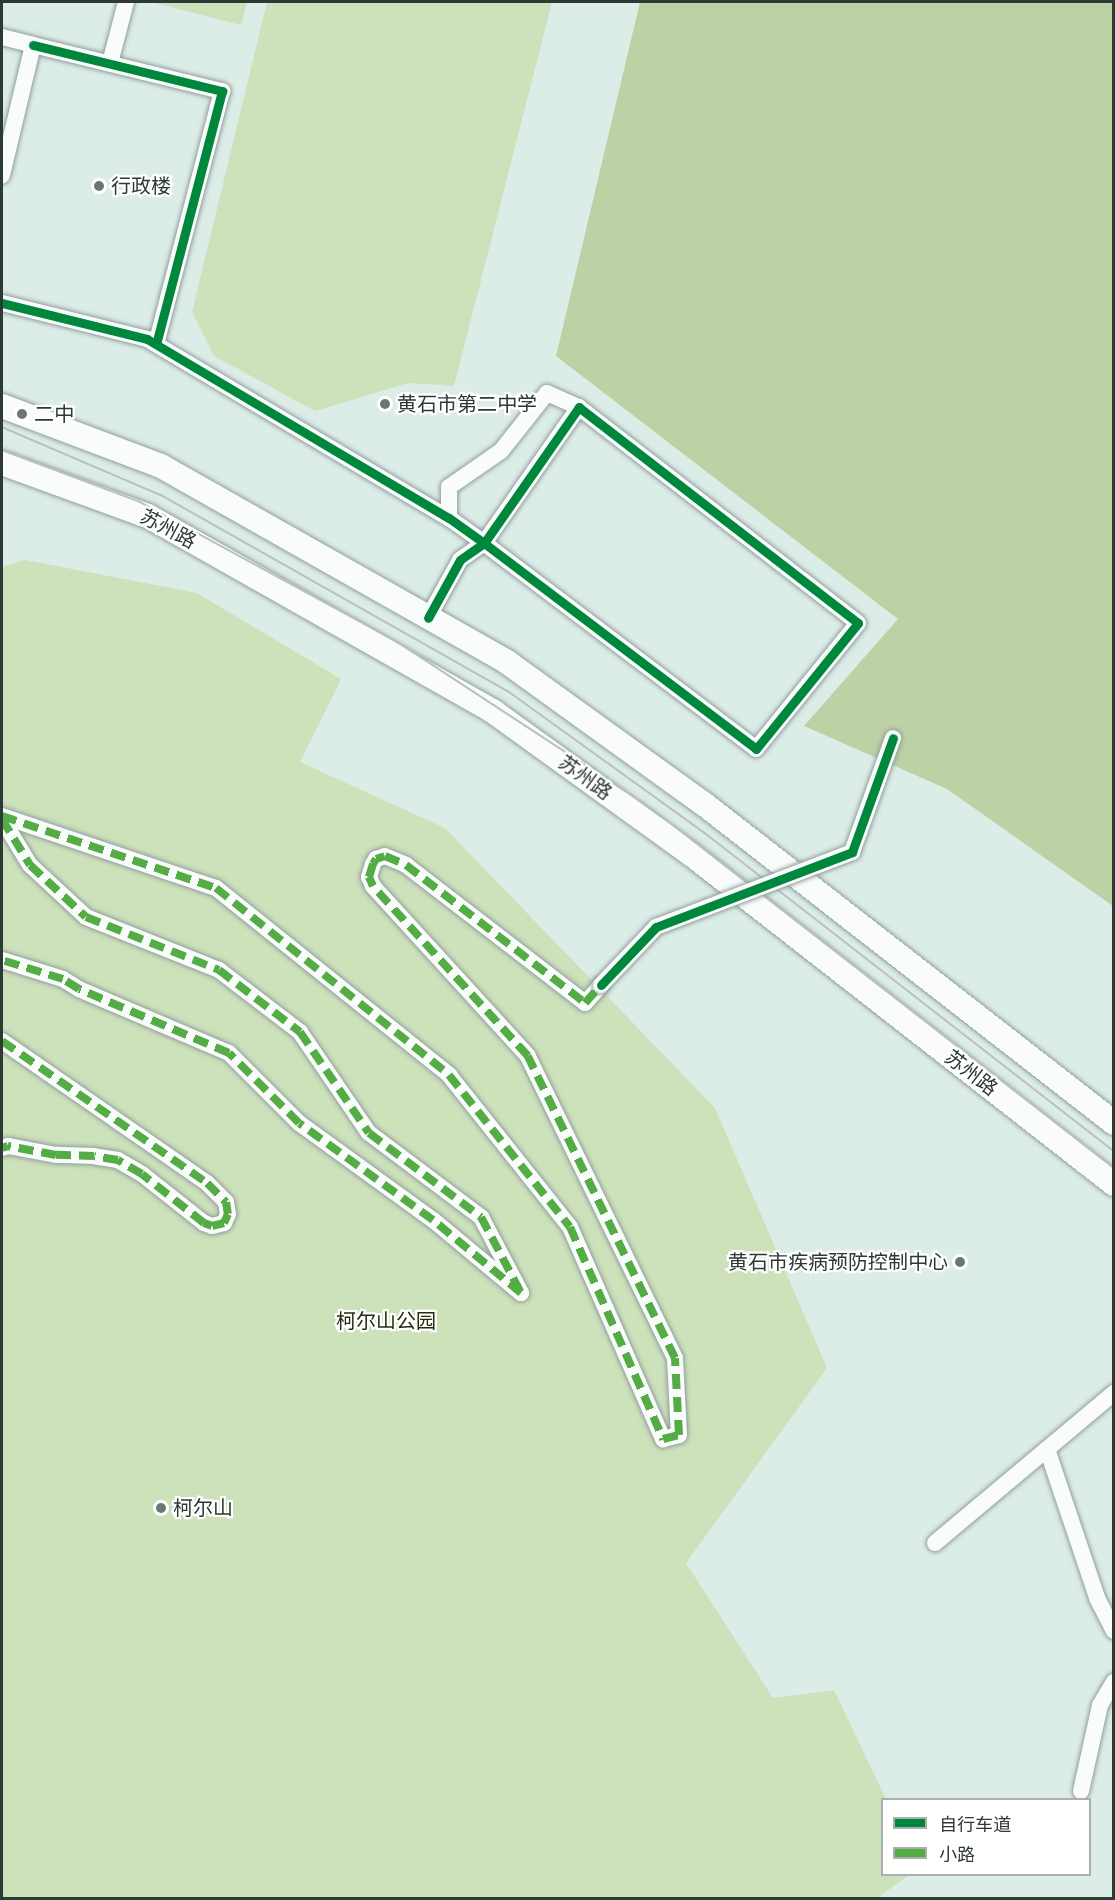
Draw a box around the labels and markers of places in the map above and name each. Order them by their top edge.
place label: 行政楼 [111,174,171,198]
marker: 行政楼 [92,179,106,193]
place label: 黄石市第二中学 [397,392,537,416]
marker: 黄石市第二中学 [378,397,392,411]
place label: 二中 [34,402,74,426]
marker: 二中 [15,407,29,421]
place label: 黄石市疾病预防控制中心 [728,1250,948,1274]
marker: 黄石市疾病预防控制中心 [953,1255,967,1269]
place label: 柯尔山 [173,1496,233,1520]
marker: 柯尔山 [154,1501,168,1515]

